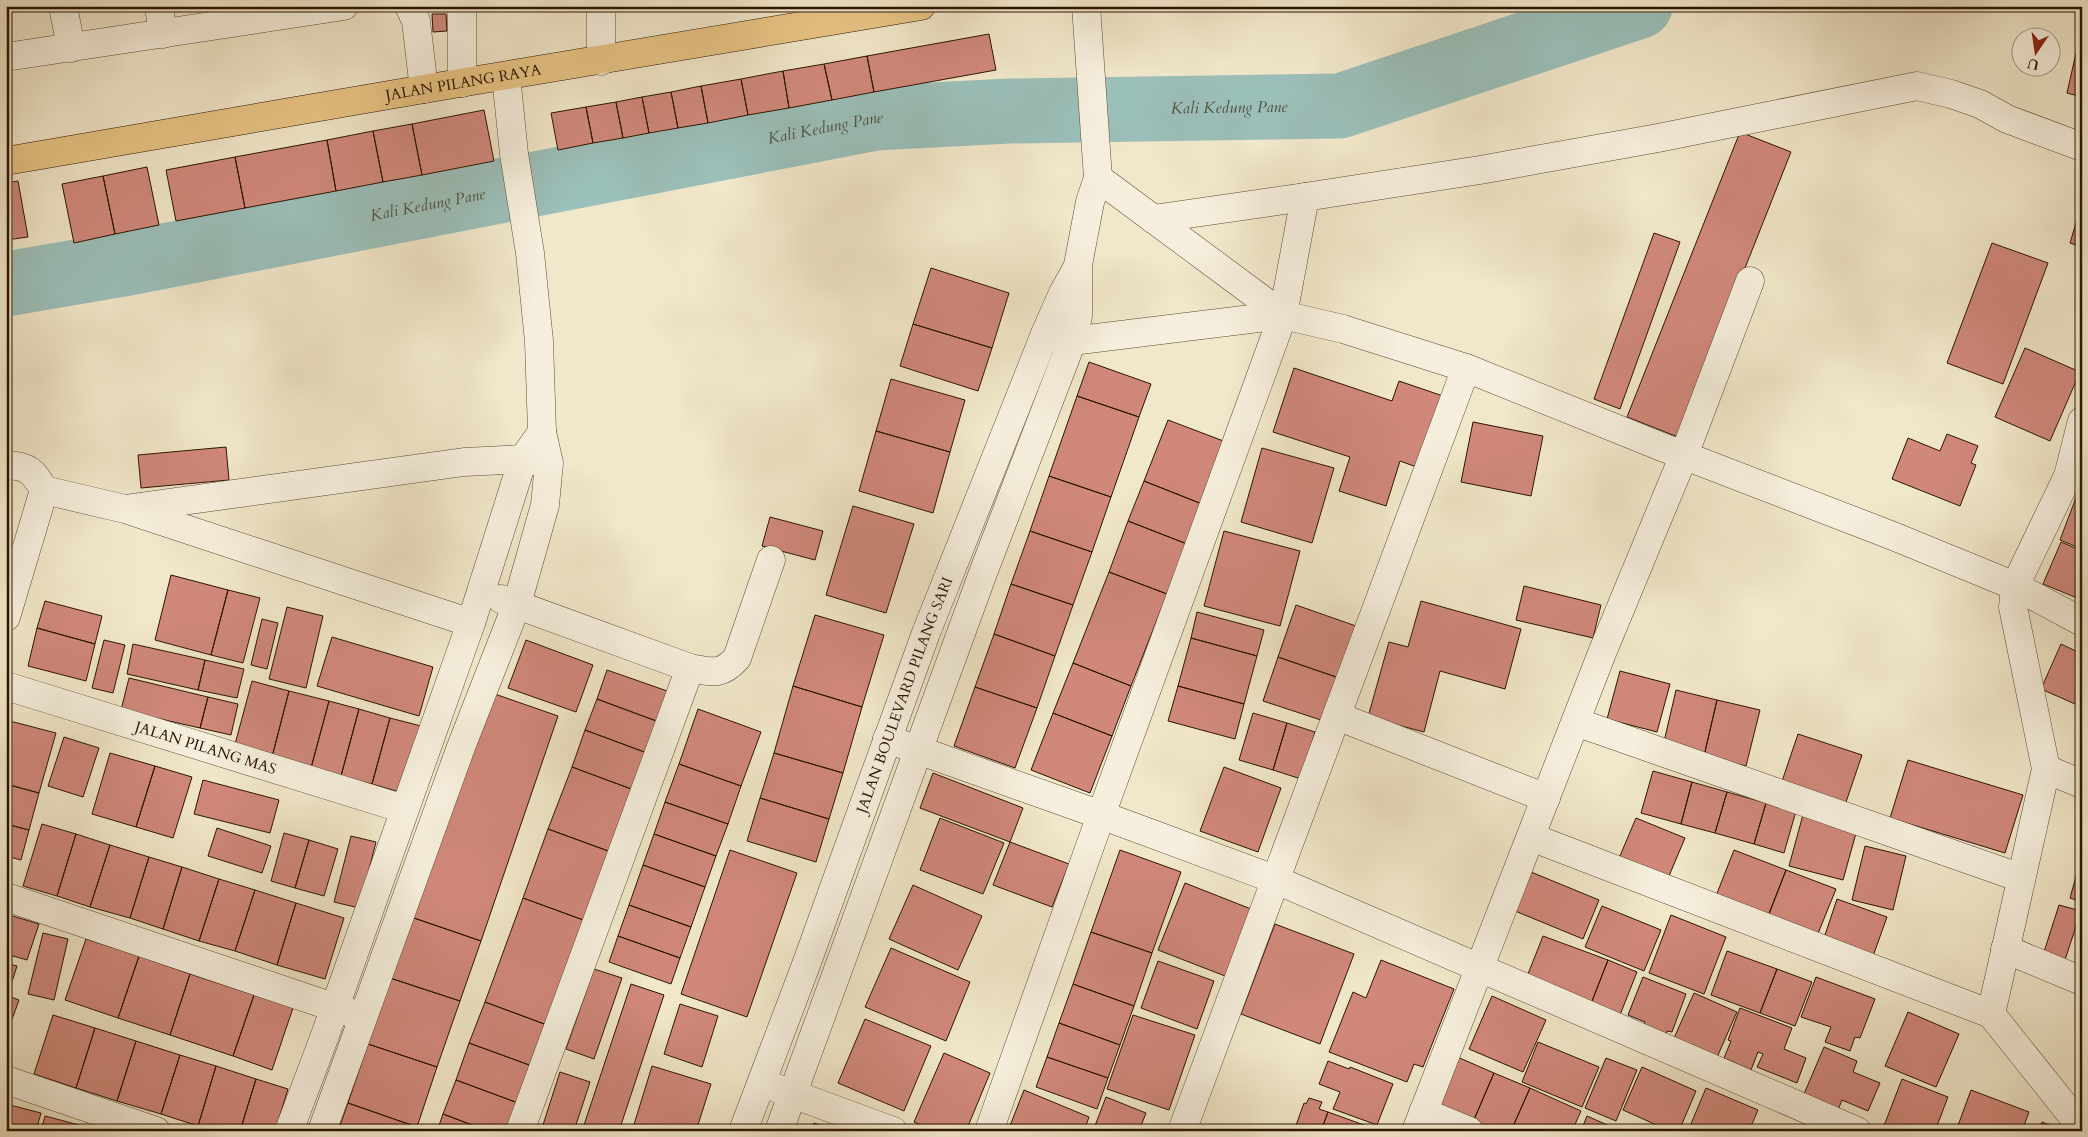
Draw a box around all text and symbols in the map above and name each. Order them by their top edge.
north arrow [2010,28,2060,78]
text: U [2025,54,2041,75]
street label: JALAN PILANG RAYA [382,60,543,106]
water label: Kali Kedung Pane [1170,96,1288,120]
water label: Kali Kedung Pane [766,107,884,150]
water label: Kali Kedung Pane [368,183,488,227]
street label: JALAN BOULEVARD PILANG SARI [851,574,957,818]
street label: JALAN PILANG MAS [131,716,279,779]

